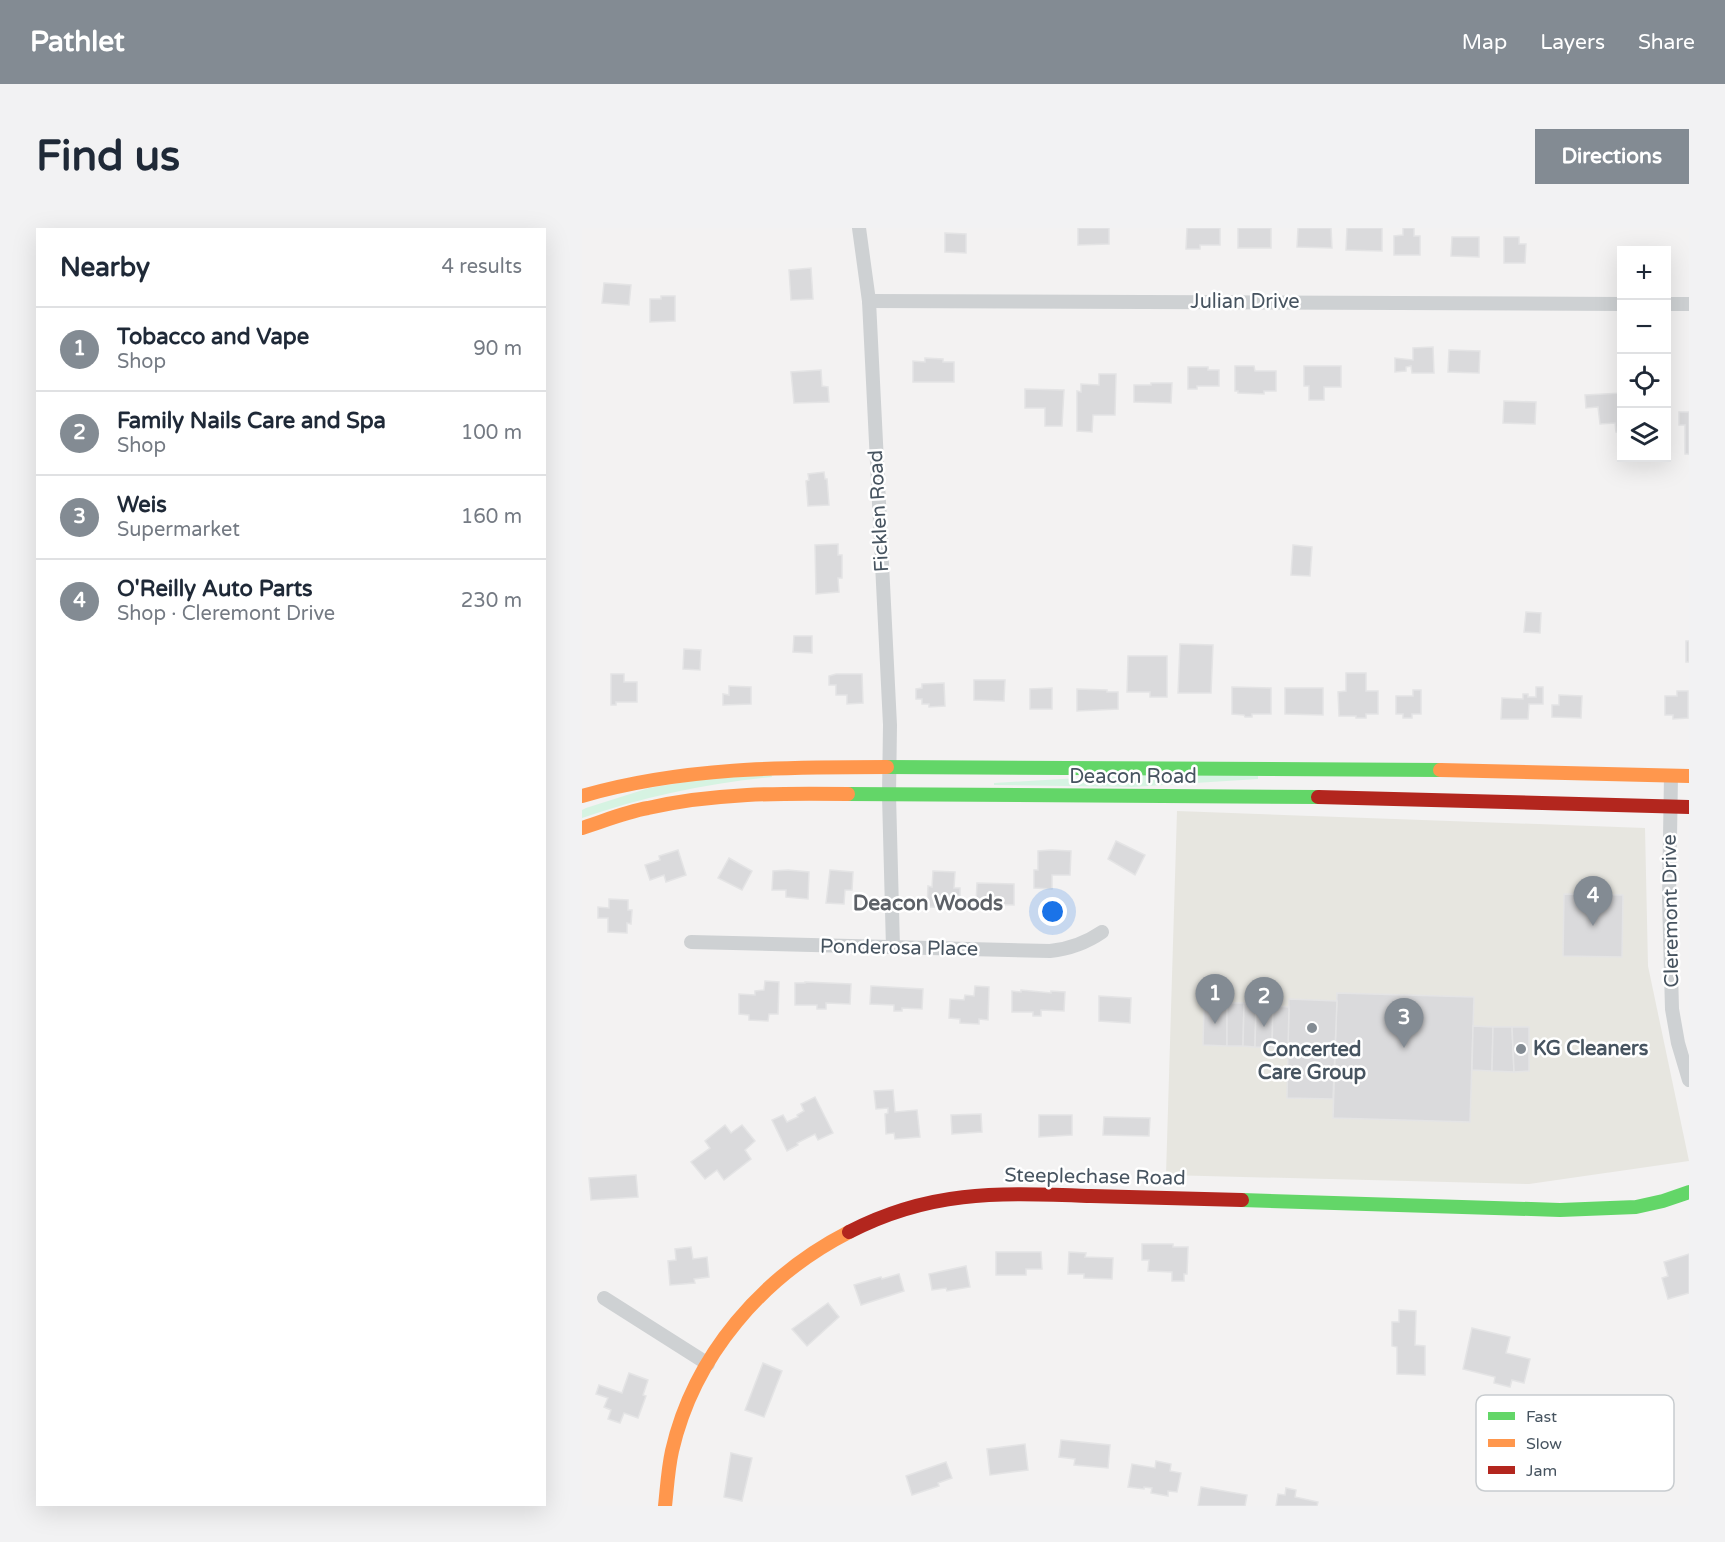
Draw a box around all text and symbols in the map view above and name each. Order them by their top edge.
text: Pathlet [30,25,125,59]
text: Map [1462,30,1507,55]
text: Layers [1540,30,1605,55]
text: Share [1638,30,1695,55]
button: Directions [1535,129,1689,184]
text: Find us [36,131,180,182]
map controls [1617,246,1671,462]
button: + [1617,246,1671,300]
text: Nearby [60,252,150,283]
text: 4 results [442,255,522,279]
street label: Julian Drive [1190,290,1300,314]
button: − [1617,300,1671,354]
text: Tobacco and Vape [117,324,309,350]
text: 1 [73,337,86,361]
text: 90 m [473,337,522,361]
text: Shop [117,350,166,374]
button: locate [1617,354,1671,408]
text: Family Nails Care and Spa [117,408,386,434]
button: layers [1617,408,1671,462]
text: 2 [73,421,86,445]
text: 100 m [461,421,522,445]
text: Shop [117,434,166,458]
street label: Ficklen Road [864,449,894,573]
text: Weis [117,492,167,518]
text: 3 [73,505,86,529]
text: 160 m [461,505,522,529]
text: Supermarket [117,518,240,542]
text: O'Reilly Auto Parts [117,576,313,602]
text: 4 [73,589,86,613]
text: 230 m [461,589,522,613]
text: Shop · Cleremont Drive [117,602,335,626]
street label: Deacon Road [1069,765,1197,789]
street label: Cleremont Drive [1658,834,1684,988]
pin: 4 [1574,876,1612,926]
district label: Deacon Woods [853,891,1003,916]
your location [1038,897,1067,926]
street label: Ponderosa Place [820,935,978,961]
pin: 1 [1196,974,1234,1024]
pin: 2 [1244,978,1284,1027]
pin: 3 [1384,998,1424,1048]
marker: Concerted Care Group [1305,1021,1319,1035]
place label: KG Cleaners [1533,1037,1649,1061]
place label: Concerted Care Group [1258,1038,1367,1085]
marker: KG Cleaners [1514,1042,1528,1056]
street label: Steeplechase Road [1004,1163,1186,1191]
legend [1476,1395,1674,1491]
text: Fast [1526,1407,1557,1427]
text: Slow [1526,1434,1562,1454]
text: Jam [1526,1461,1557,1481]

